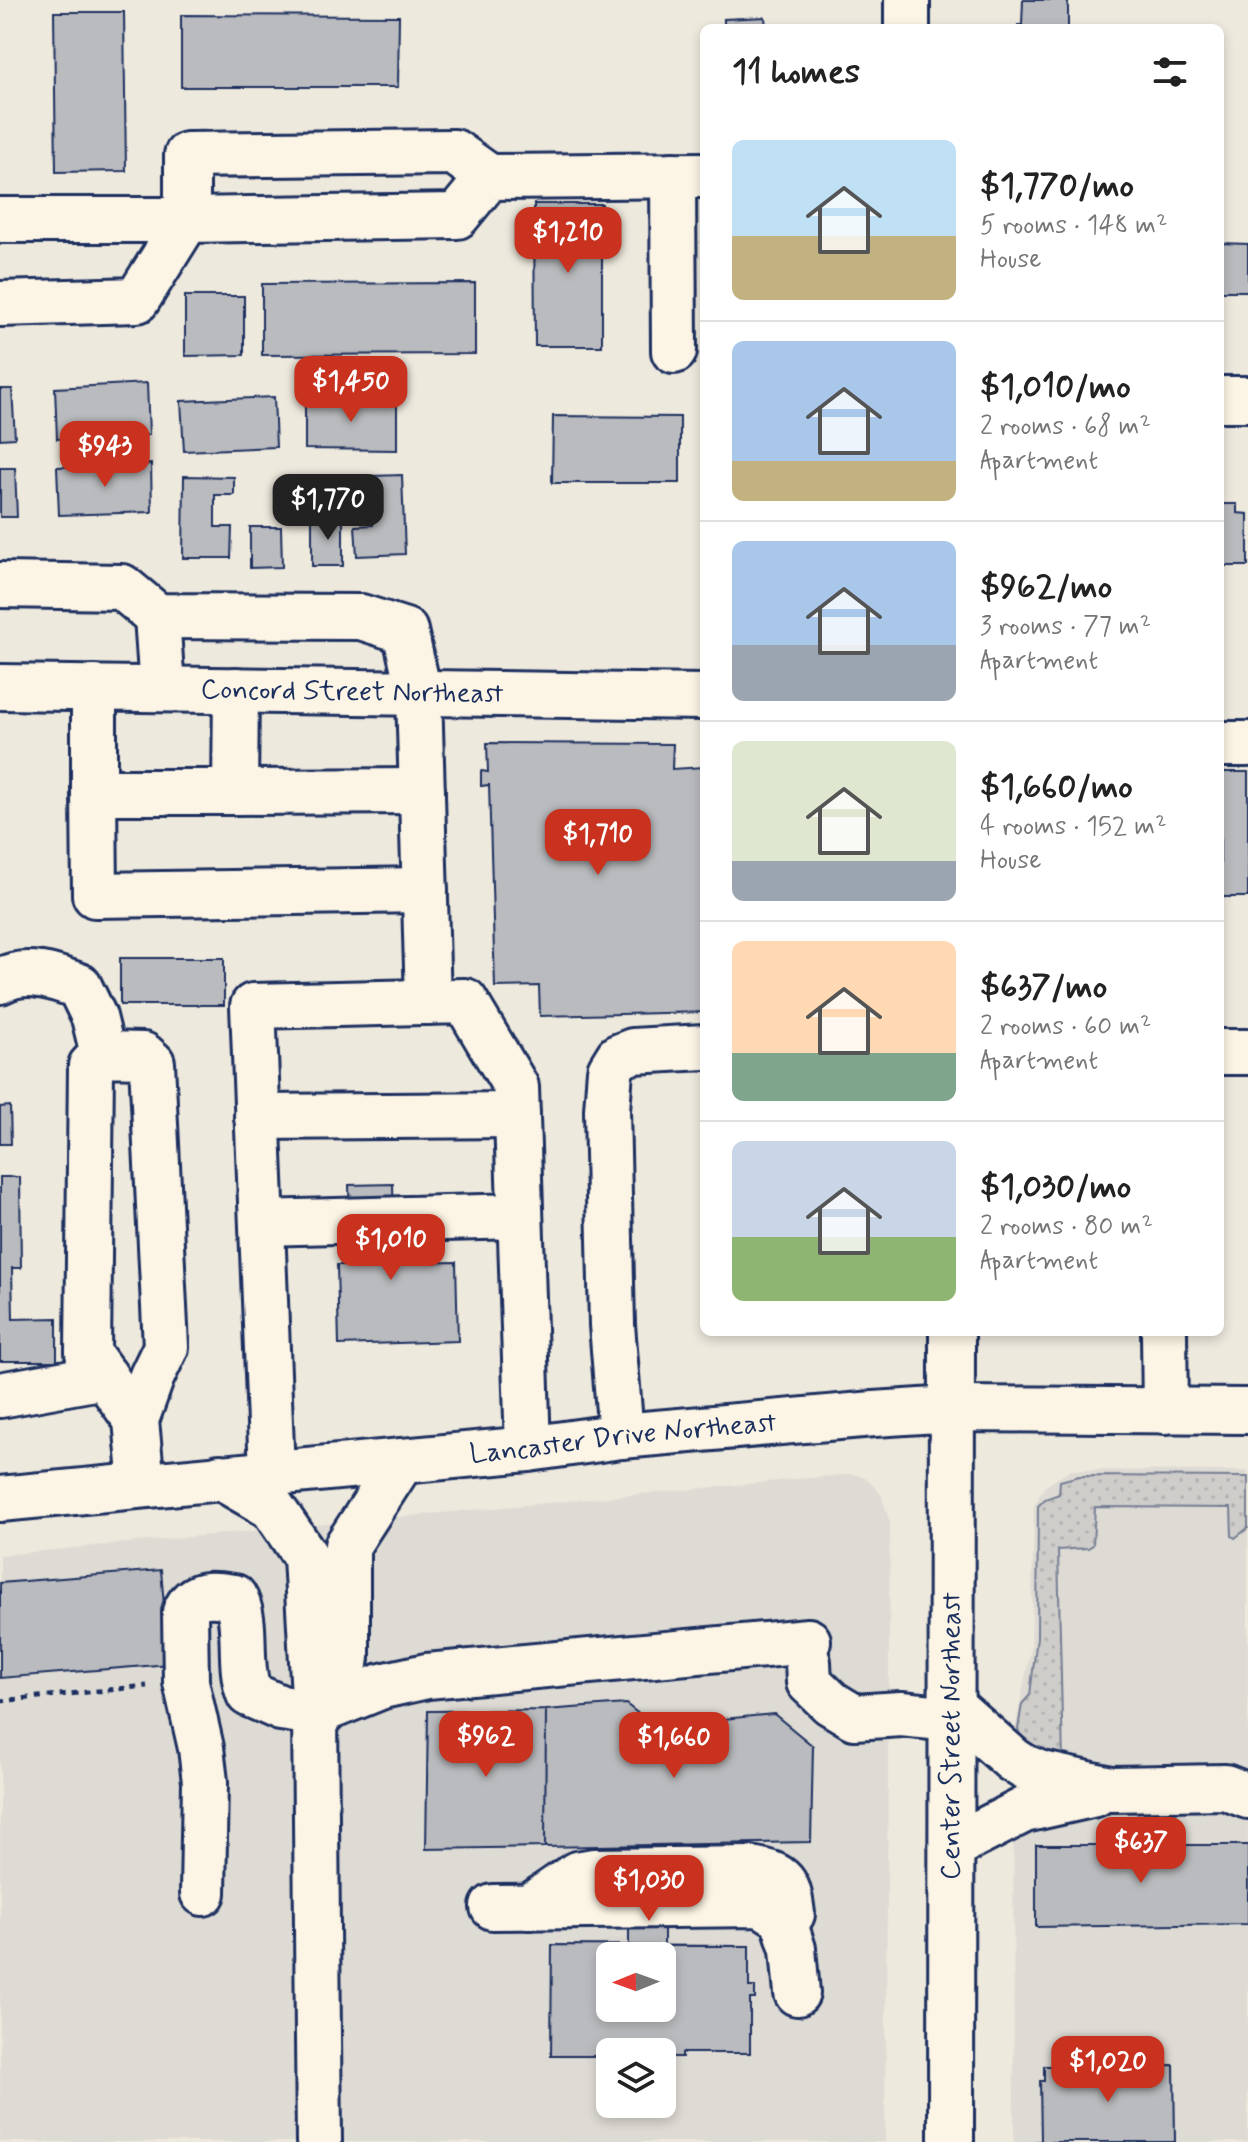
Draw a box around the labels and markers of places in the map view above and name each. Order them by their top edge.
pin: $1,210 [503,207,633,275]
pin: $1,450 [286,356,416,424]
pin: $943 [58,421,152,489]
pin: $1,770 [263,474,393,542]
pin: $1,710 [533,809,663,877]
pin: $1,010 [326,1214,456,1282]
pin: $962 [439,1711,533,1779]
pin: $1,660 [609,1712,739,1780]
pin: $637 [1094,1817,1188,1885]
pin: $1,030 [584,1855,714,1923]
pin: $1,020 [1043,2036,1173,2104]

